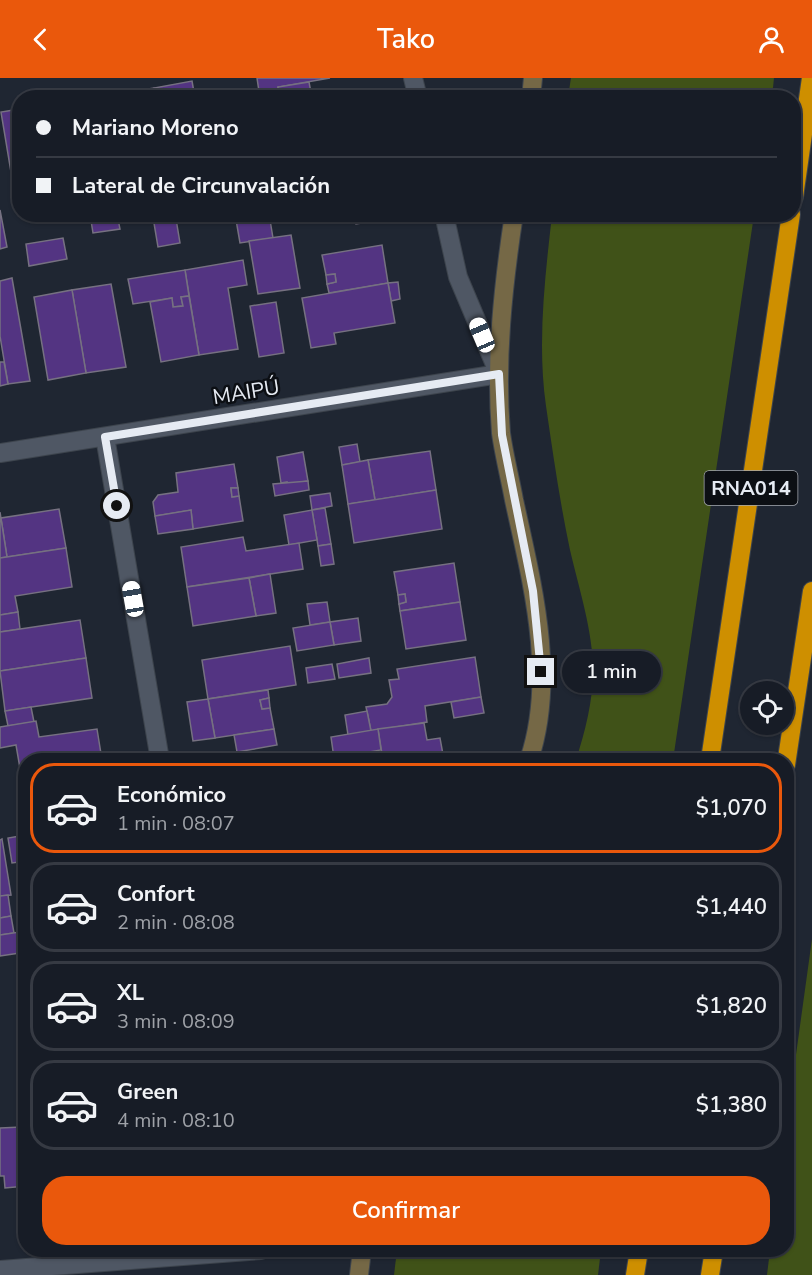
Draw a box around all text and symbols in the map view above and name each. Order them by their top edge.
text: Tako [377,21,435,58]
icon: back [24,23,57,56]
icon: person [755,23,788,56]
text: Mariano Moreno [72,113,239,143]
text: Lateral de Circunvalación [72,171,330,201]
car [467,315,497,355]
street label: MAIPÚ [211,373,281,411]
road number: RNA014 [704,471,798,505]
route start [103,492,130,519]
car [121,580,145,618]
callout: 1 min [562,651,661,693]
route end [527,658,554,685]
text: 1 min [586,658,637,685]
map controls [740,681,794,735]
button: locate [740,681,794,735]
text: Económico [117,780,226,810]
icon: car [45,781,99,835]
text: $1,070 [696,793,767,823]
text: 1 min · 08:07 [117,810,235,837]
text: Confort [117,879,195,909]
icon: car [45,880,99,934]
text: $1,440 [696,892,767,922]
text: 2 min · 08:08 [117,909,235,936]
text: XL [117,978,144,1008]
icon: car [45,979,99,1033]
text: $1,820 [696,991,767,1021]
text: 3 min · 08:09 [117,1008,235,1035]
text: Green [117,1077,178,1107]
icon: car [45,1078,99,1132]
text: $1,380 [696,1090,767,1120]
text: 4 min · 08:10 [117,1107,235,1134]
button: Confirmar [42,1176,770,1245]

